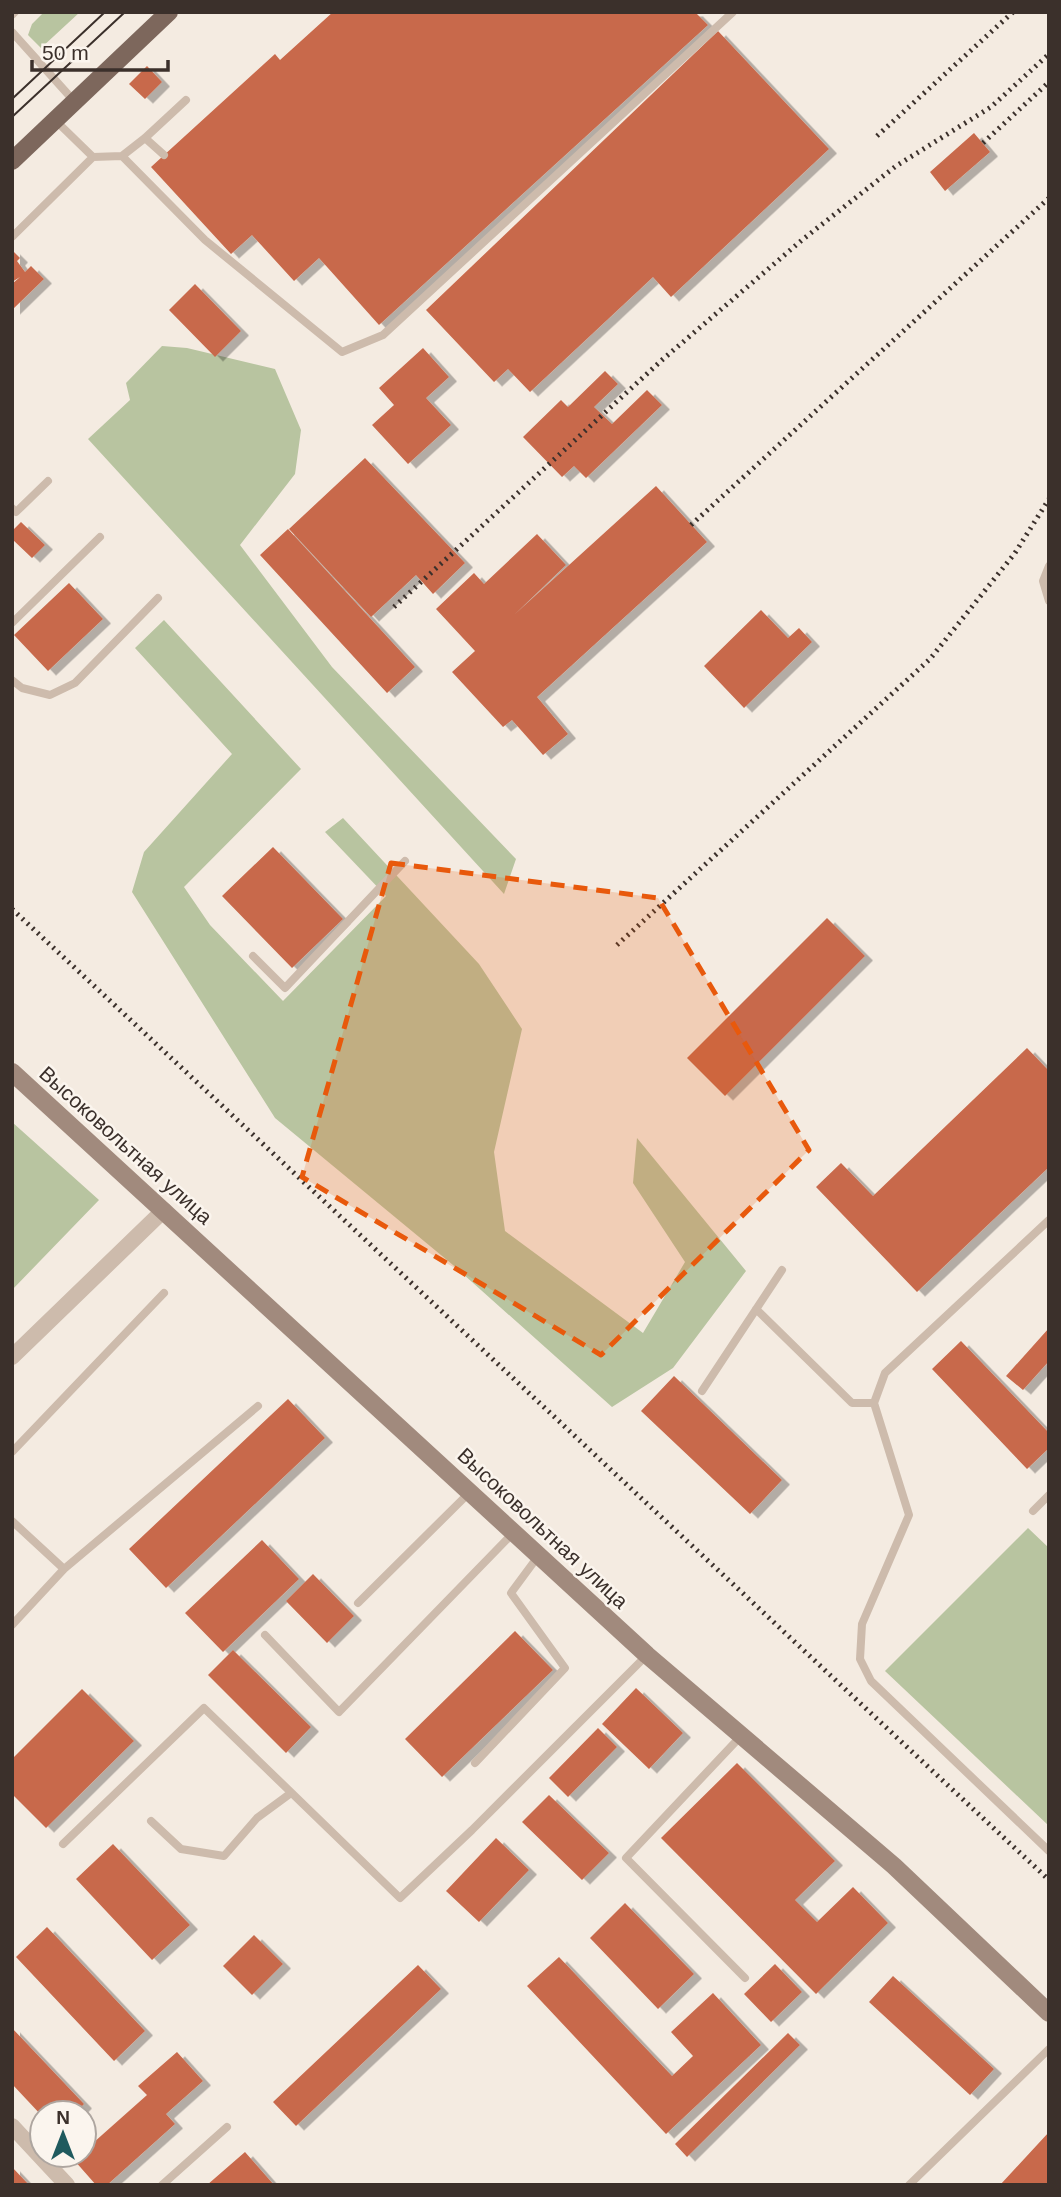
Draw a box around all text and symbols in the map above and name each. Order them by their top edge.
scale bar [32,28,168,72]
text: 50 m [42,41,89,64]
street label: Высоковольтная улица [35,1061,217,1229]
street label: Высоковольтная улица [453,1443,633,1613]
north arrow [28,2099,98,2169]
text: N [56,2107,70,2128]

